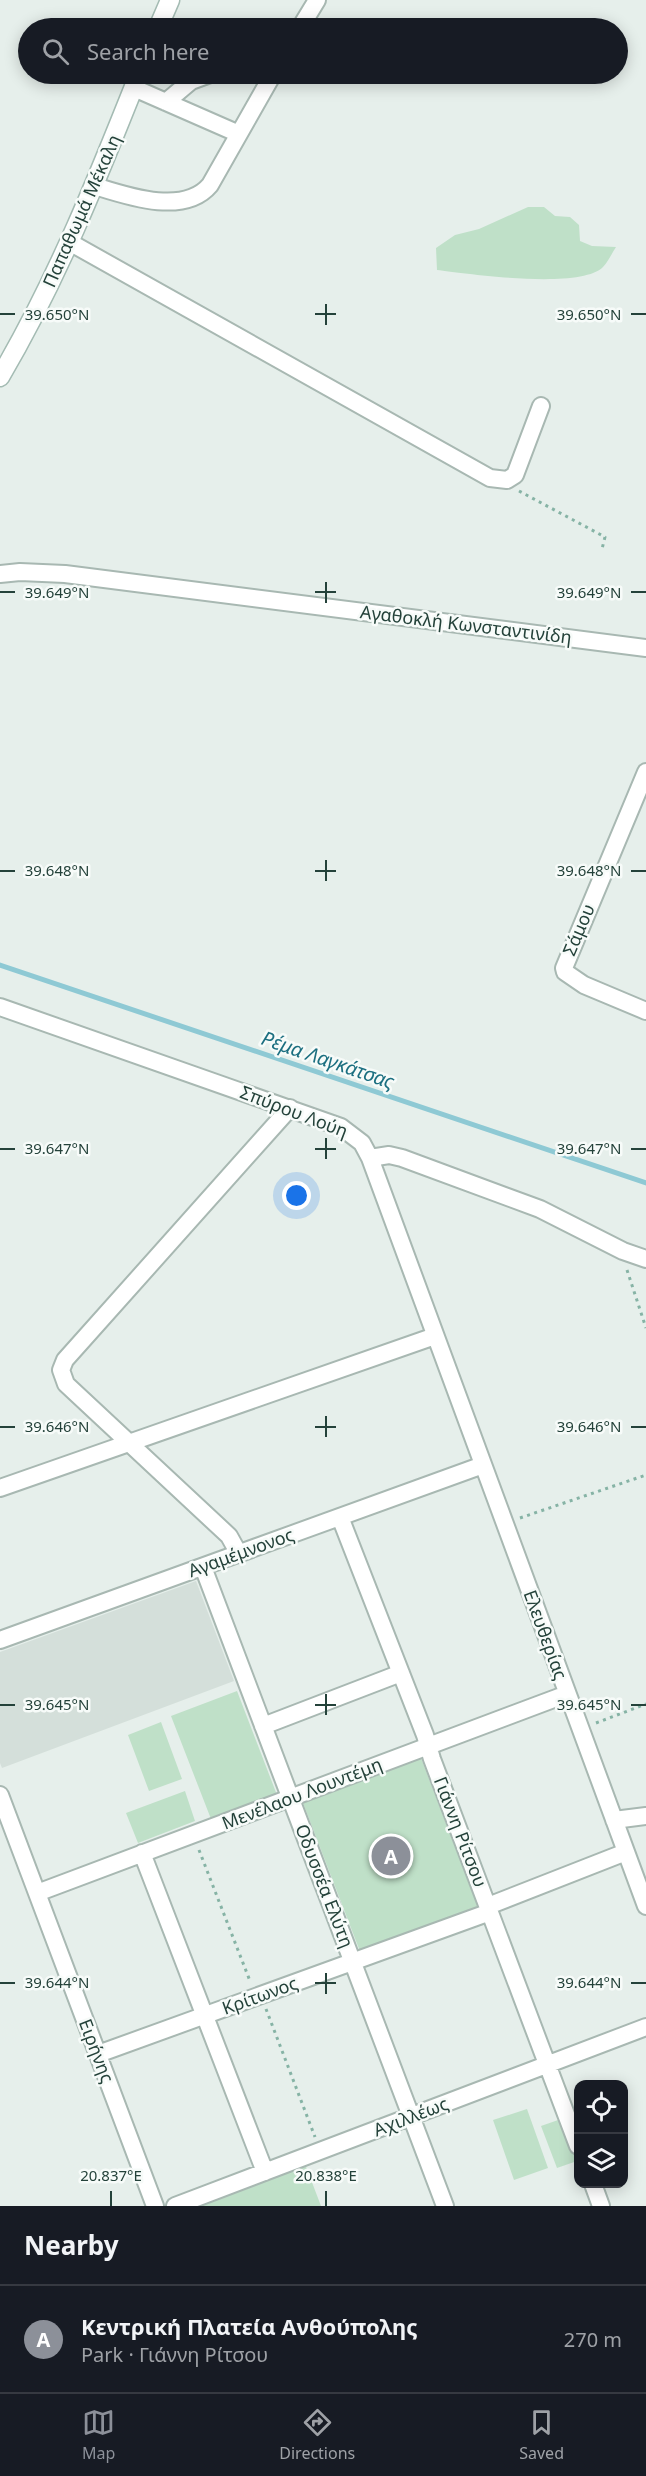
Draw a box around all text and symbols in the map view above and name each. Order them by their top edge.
search box [18,18,628,84]
icon: search [39,35,72,68]
text: Search here [87,36,209,66]
street label: Παπαθωμά Μέκαλη [37,130,126,291]
text: 39.650°N [25,304,89,324]
text: 39.650°N [557,304,621,324]
text: 39.649°N [25,582,89,602]
text: 39.649°N [557,582,621,602]
street label: Αγαθοκλή Κωνσταντινίδη [359,599,573,649]
text: 39.648°N [25,860,89,880]
text: 39.648°N [557,860,621,880]
street label: Σάμου [556,900,600,959]
water label: Ρέμα Λαγκάτσας [258,1024,399,1095]
street label: Σπύρου Λούη [237,1080,352,1143]
text: 39.647°N [25,1138,89,1158]
text: 39.647°N [557,1138,621,1158]
your location [282,1181,311,1210]
text: 39.646°N [25,1416,89,1436]
text: 39.646°N [557,1416,621,1436]
street label: Αγαμέμνονoς [184,1522,297,1582]
street label: Ελευθερίας [519,1586,573,1683]
text: 39.645°N [25,1694,89,1714]
text: 39.645°N [557,1694,621,1714]
street label: Μενέλαου Λουντέμη [218,1751,385,1835]
street label: Γιάννη Ρίτσου [429,1773,493,1890]
street label: Οδυσσέα Ελύτη [290,1820,360,1951]
pin: A [372,1834,410,1878]
street label: Κρίτωνος [219,1970,301,2020]
text: 39.644°N [25,1972,89,1992]
text: 39.644°N [557,1972,621,1992]
street label: Ειρήνης [74,2015,120,2086]
map controls [574,2080,628,2188]
button: locate [574,2080,628,2134]
street label: Αχιλλέως [370,2091,452,2141]
button: layers [574,2134,628,2188]
text: 20.837°E [80,2165,142,2185]
text: 20.838°E [295,2165,357,2185]
text: Nearby [24,2227,119,2263]
text: Κεντρική Πλατεία Ανθούπολης [81,2311,418,2341]
text: A [37,2326,50,2353]
text: 270 m [564,2326,622,2353]
text: Park · Γιάννη Ρίτσου [81,2341,268,2368]
tab: Map [82,2406,115,2464]
tab: Directions [279,2406,355,2464]
tab: Saved [519,2406,564,2464]

